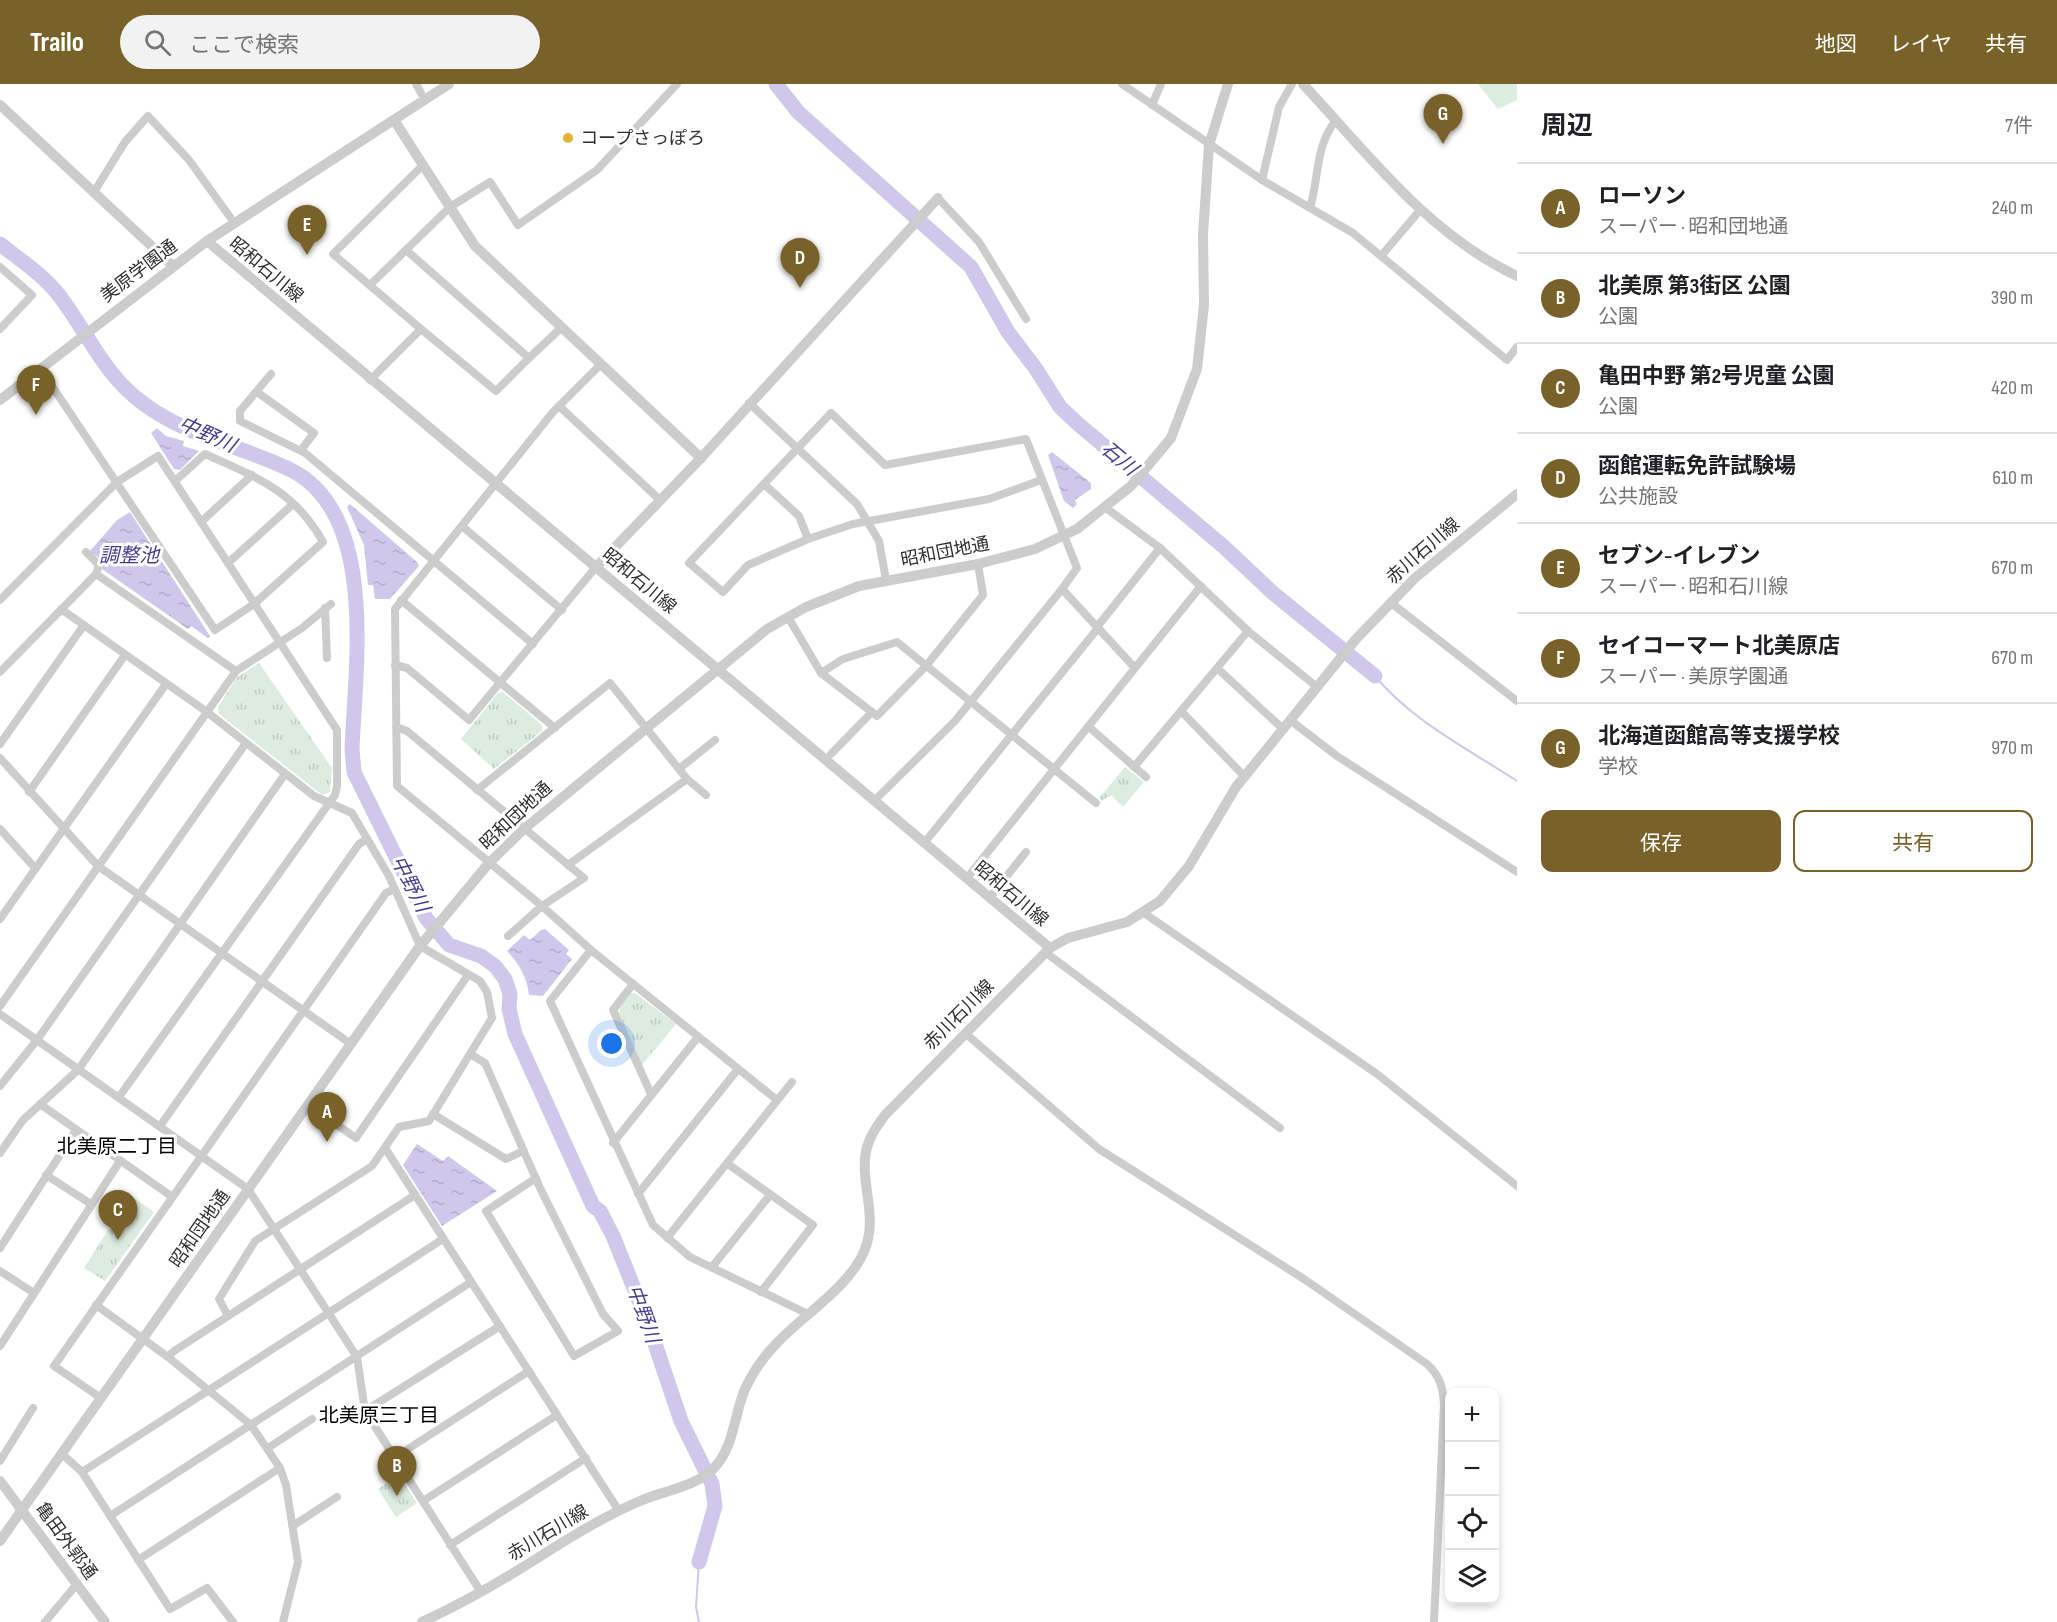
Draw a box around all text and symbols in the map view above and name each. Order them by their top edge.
search box [120,15,540,69]
text: Trailo [30,26,84,59]
icon: search [141,26,174,59]
text: ここで検索 [189,32,299,59]
text: 地図 [1815,32,1857,57]
text: レイヤ [1890,32,1952,57]
text: 共有 [1985,32,2027,57]
pin: G [1424,94,1462,144]
text: 周辺 [1541,111,1593,142]
text: 7件 [2005,114,2033,138]
place label: コープさっぽろ [580,128,705,149]
marker: コープさっぽろ [561,131,575,145]
text: ローソン [1598,183,1686,210]
text: A [1556,196,1565,220]
text: 240 m [1992,196,2033,220]
pin: E [288,206,326,255]
text: スーパー · 昭和団地通 [1598,215,1788,239]
street label: 昭和石川線 [225,233,307,307]
street label: 美原学園通 [97,236,181,306]
pin: D [780,238,820,288]
text: 北美原 第3街区 公園 [1598,273,1791,300]
text: B [1556,286,1565,310]
text: 390 m [1991,286,2033,310]
text: 公園 [1598,305,1638,329]
text: 亀田中野 第2号児童 公園 [1598,363,1835,390]
pin: F [16,366,56,415]
text: C [1555,376,1566,400]
text: 420 m [1991,376,2033,400]
text: 公園 [1598,395,1638,419]
water label: 中野川 [175,412,241,459]
water label: 石川 [1096,437,1144,482]
text: 函館運転免許試験場 [1598,453,1796,480]
text: D [1555,466,1566,490]
text: 610 m [1992,466,2033,490]
text: 公共施設 [1598,485,1678,509]
street label: 赤川石川線 [1382,514,1464,588]
street label: 昭和団地通 [899,533,991,571]
text: セブン-イレブン [1598,543,1760,570]
water label: 調整池 [99,544,161,568]
street label: 昭和石川線 [598,544,680,618]
text: E [1556,556,1565,580]
text: 670 m [1991,556,2033,580]
text: スーパー · 昭和石川線 [1598,575,1788,599]
text: セイコーマート北美原店 [1598,633,1840,660]
text: F [1556,646,1565,670]
text: 670 m [1991,646,2033,670]
text: スーパー · 美原学園通 [1598,665,1788,689]
text: 北海道函館高等支援学校 [1598,723,1840,750]
text: G [1555,736,1566,760]
text: 970 m [1991,736,2033,760]
text: 学校 [1598,755,1638,779]
street label: 昭和団地通 [476,778,556,854]
button: 保存 [1541,810,1781,872]
button: 共有 [1793,810,2033,872]
water label: 中野川 [386,852,435,918]
street label: 昭和石川線 [970,857,1052,931]
street label: 赤川石川線 [920,976,998,1054]
your location [597,1029,626,1058]
pin: A [308,1092,346,1142]
district label: 北美原二丁目 [57,1135,177,1159]
street label: 昭和団地通 [166,1186,234,1272]
pin: C [98,1190,138,1240]
water label: 中野川 [621,1282,665,1348]
map controls [1445,1388,1499,1604]
button: + [1445,1388,1499,1442]
district label: 北美原三丁目 [319,1404,439,1428]
button: − [1445,1442,1499,1496]
pin: B [378,1446,416,1496]
button: locate [1445,1496,1499,1550]
street label: 亀田外郭通 [31,1498,101,1584]
street label: 赤川石川線 [504,1501,592,1565]
button: layers [1445,1550,1499,1604]

